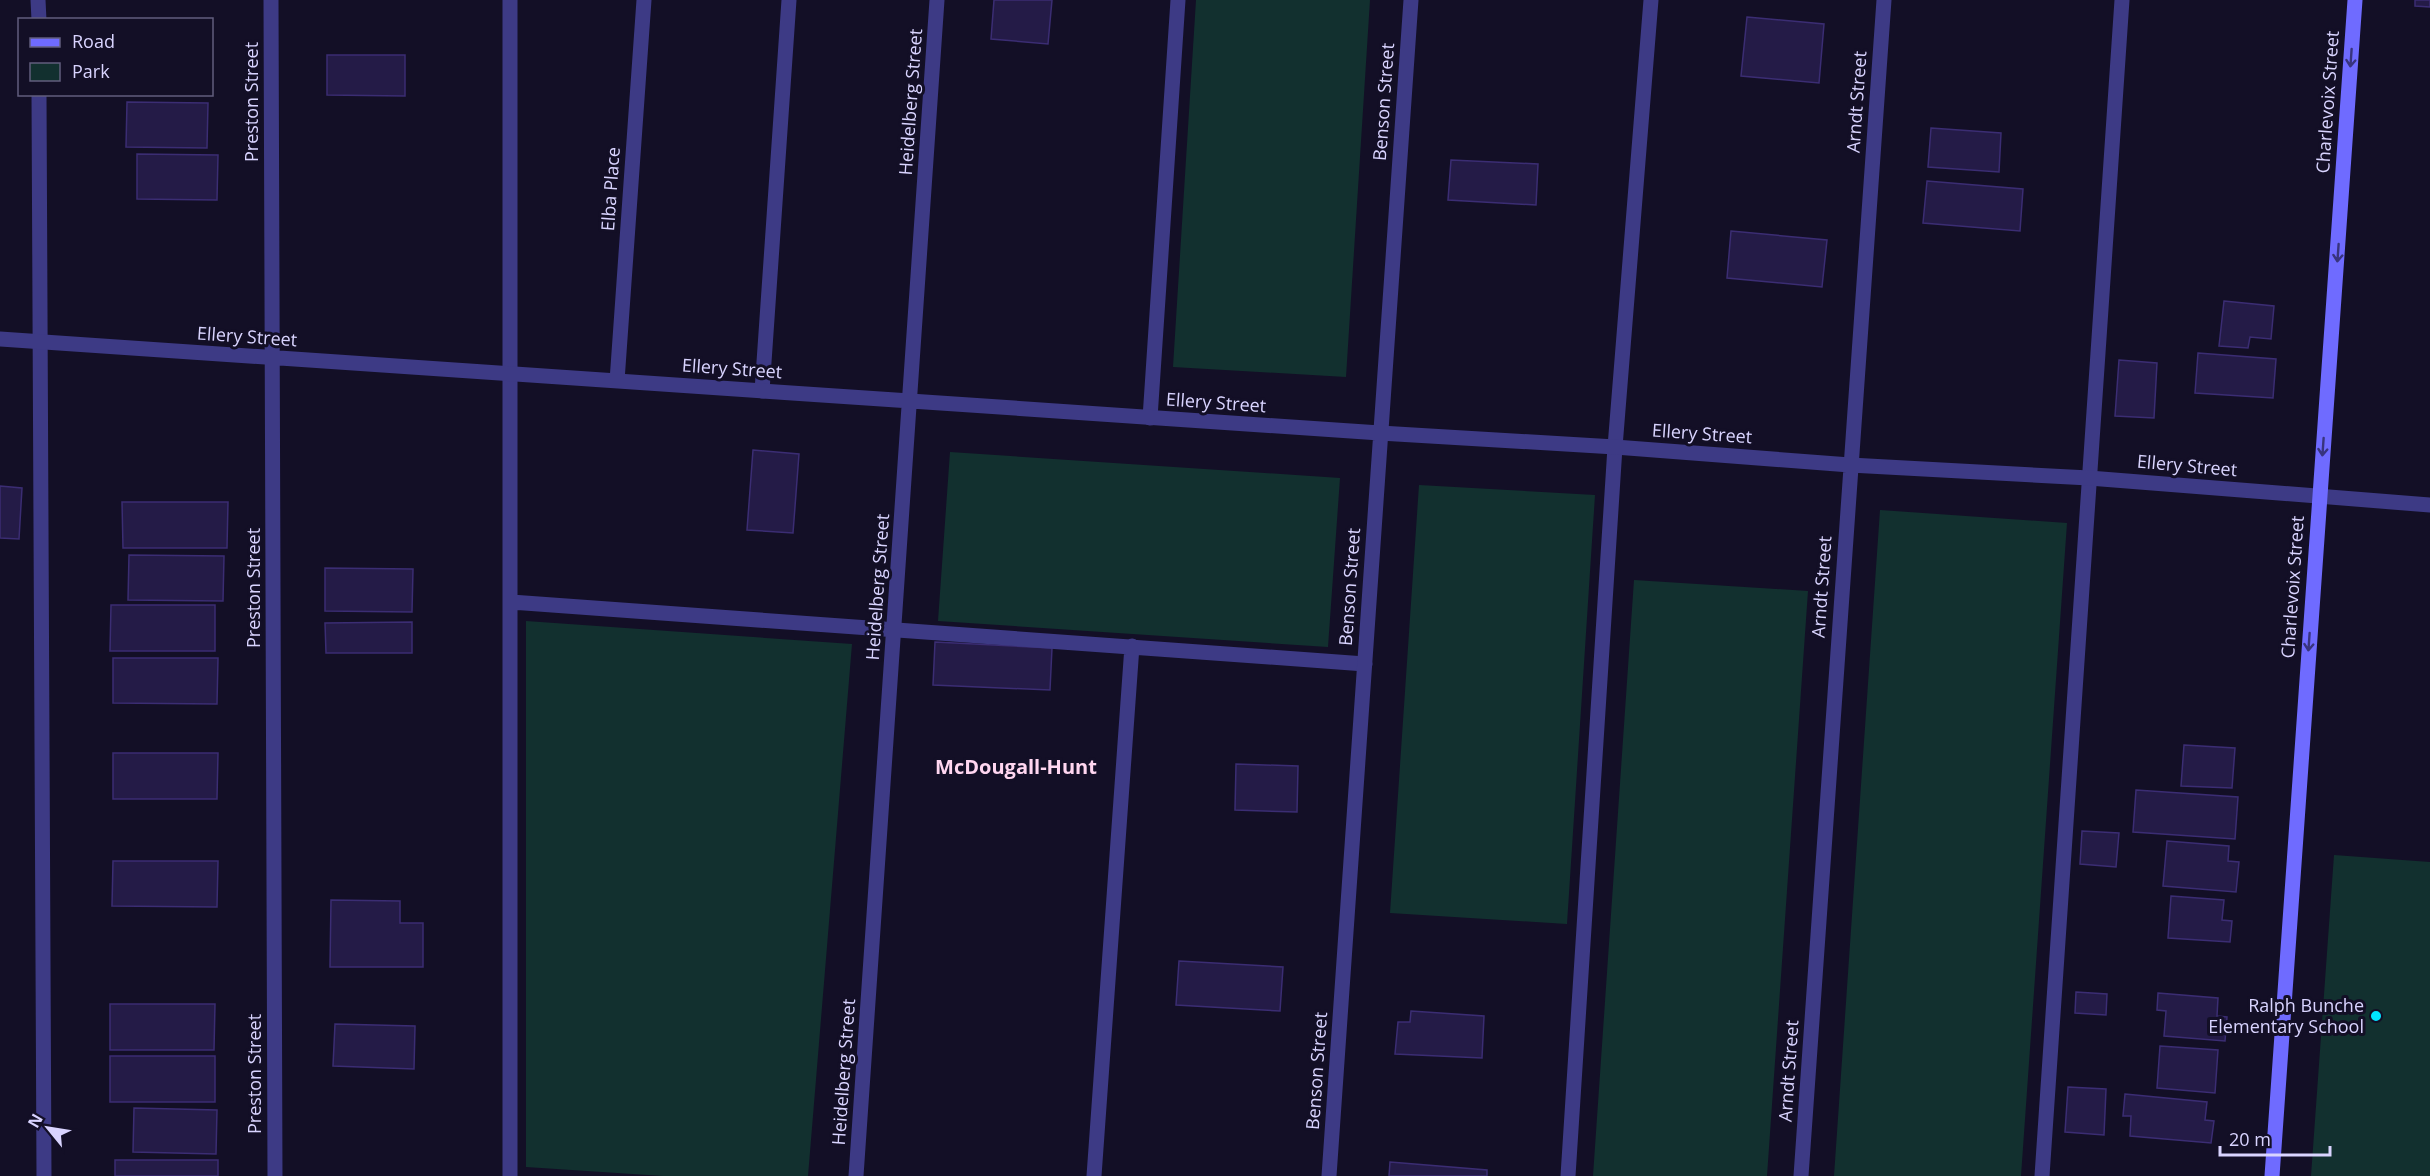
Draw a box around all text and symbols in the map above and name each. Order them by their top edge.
legend [18,18,213,96]
street label: Heidelberg Street [893,28,927,176]
text: Road [72,29,115,53]
street label: Charlevoix Street [2310,30,2344,174]
street label: Preston Street [239,42,263,162]
street label: Benson Street [1367,42,1399,162]
one-way arrow [2345,48,2356,68]
street label: Arndt Street [1840,50,1872,154]
text: Park [72,59,110,83]
street label: Elba Place [595,146,625,232]
one-way arrow [2332,242,2343,262]
street label: Ellery Street [196,321,298,351]
street label: Ellery Street [681,353,783,383]
street label: Ellery Street [1165,387,1267,417]
street label: Ellery Street [1651,418,1753,448]
one-way arrow [2317,437,2328,457]
street label: Ellery Street [2136,449,2238,481]
street label: Heidelberg Street [860,513,894,661]
street label: Charlevoix Street [2275,515,2309,659]
street label: Benson Street [1333,527,1365,647]
street label: Preston Street [241,528,265,648]
street label: Arndt Street [1805,535,1837,639]
one-way arrow [2303,631,2314,651]
district label: McDougall-Hunt [935,753,1097,780]
place label: Ralph Bunche Elementary School [2208,993,2364,1038]
street label: Heidelberg Street [826,998,860,1146]
marker: Ralph Bunche Elementary School [2369,1009,2383,1023]
street label: Benson Street [1300,1011,1332,1131]
street label: Preston Street [242,1014,266,1134]
street label: Arndt Street [1772,1019,1804,1123]
north arrow [18,1098,78,1158]
text: N [22,1109,48,1132]
scale bar [2220,1119,2330,1157]
text: 20 m [2229,1127,2271,1151]

